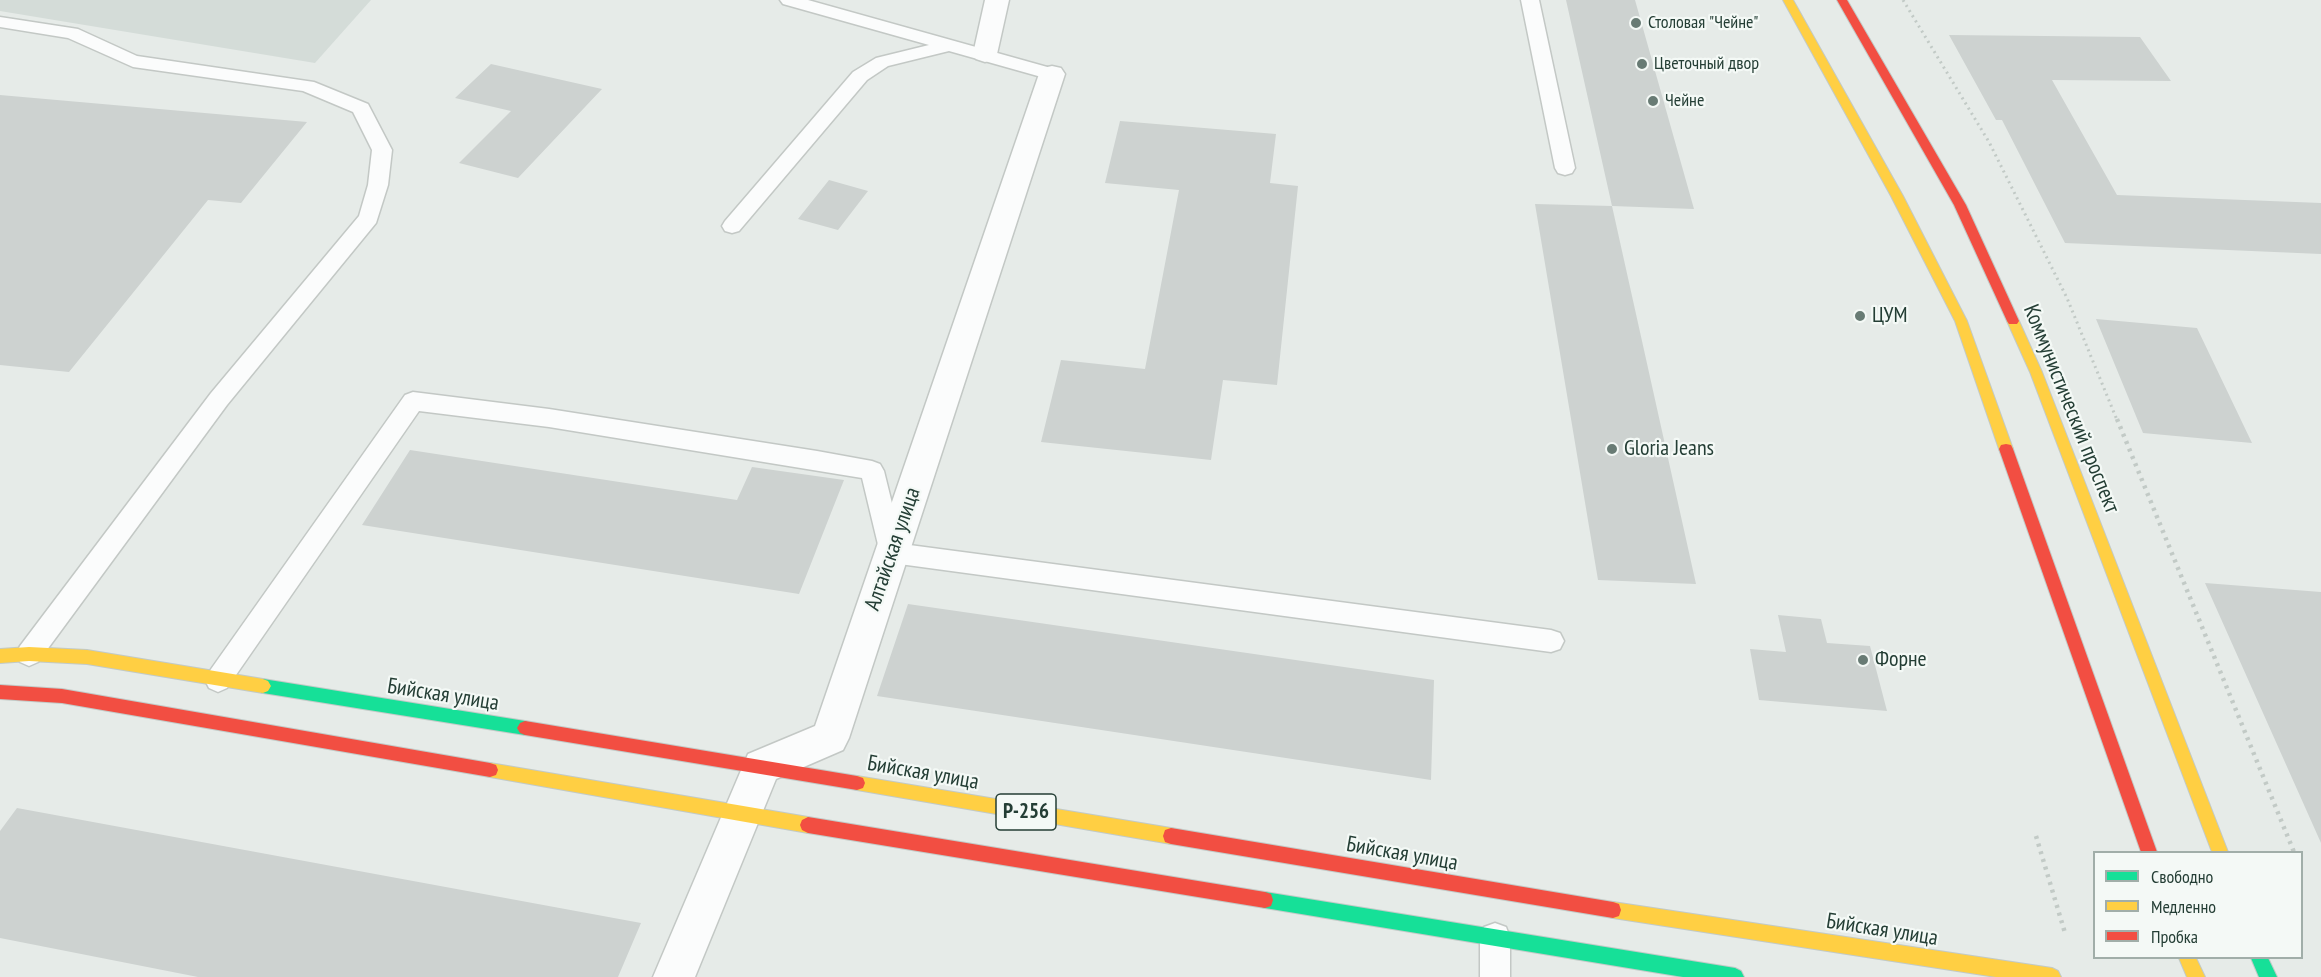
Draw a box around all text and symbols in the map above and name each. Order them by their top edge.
place label: Столовая "Чейне" [1648,12,1758,34]
marker: Столовая "Чейне" [1629,16,1643,30]
place label: Цветочный двор [1654,53,1759,75]
marker: Цветочный двор [1635,57,1649,71]
place label: Чейне [1665,90,1704,112]
marker: Чейне [1646,94,1660,108]
street label: Коммунистический проспект [2017,301,2125,517]
place label: ЦУМ [1872,303,1907,329]
marker: ЦУМ [1853,309,1867,323]
place label: Gloria Jeans [1624,436,1714,462]
marker: Gloria Jeans [1605,442,1619,456]
street label: Алтайская улица [860,484,926,614]
place label: Форне [1875,647,1927,673]
marker: Форне [1856,653,1870,667]
street label: Бийская улица [385,673,501,717]
street label: Бийская улица [865,750,981,796]
road number: Р-256 [996,794,1056,830]
street label: Бийская улица [1344,831,1460,877]
legend [2093,851,2303,959]
text: Свободно [2151,865,2213,888]
text: Медленно [2151,895,2216,918]
street label: Бийская улица [1824,908,1940,952]
text: Пробка [2151,925,2198,948]

